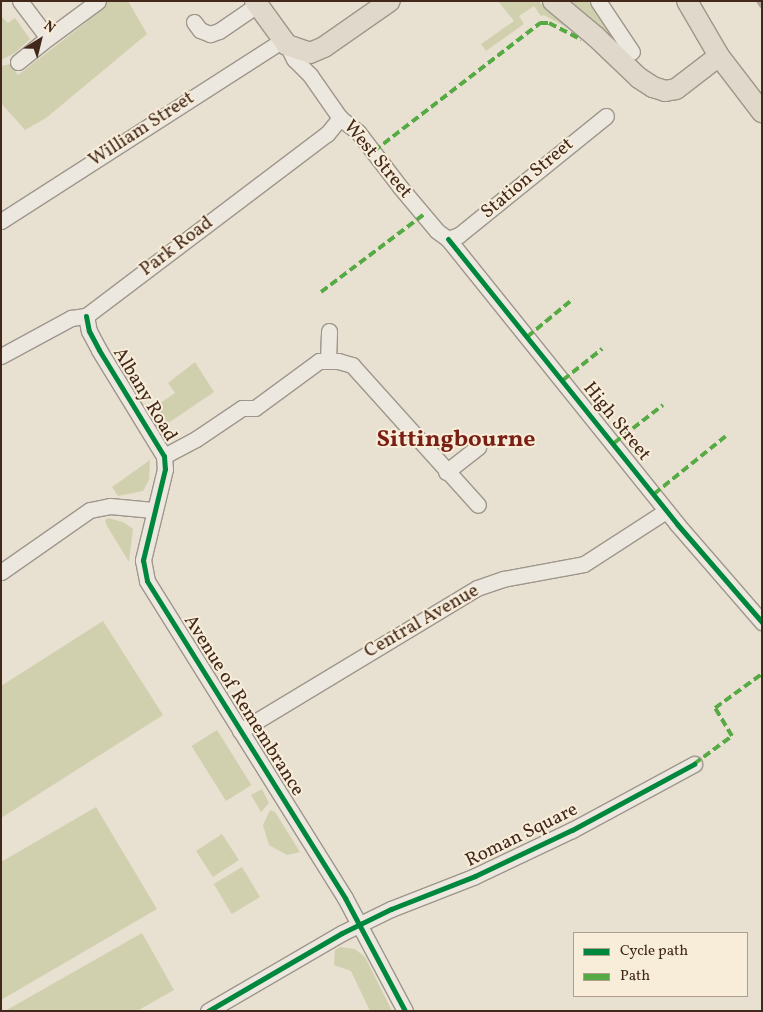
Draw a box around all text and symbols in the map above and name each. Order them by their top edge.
north arrow [15,15,65,65]
text: N [39,17,59,38]
street label: William Street [85,87,199,173]
street label: West Street [338,116,416,204]
street label: Station Street [477,134,579,224]
street label: Park Road [136,212,218,282]
street label: Albany Road [107,343,181,447]
street label: High Street [577,378,655,466]
district label: Sittingbourne [376,427,536,455]
street label: Central Avenue [361,580,483,664]
street label: Avenue of Remembrance [178,612,308,800]
street label: Roman Square [462,799,582,873]
legend [573,932,748,997]
text: Cycle path [620,941,688,962]
text: Path [620,966,650,987]

